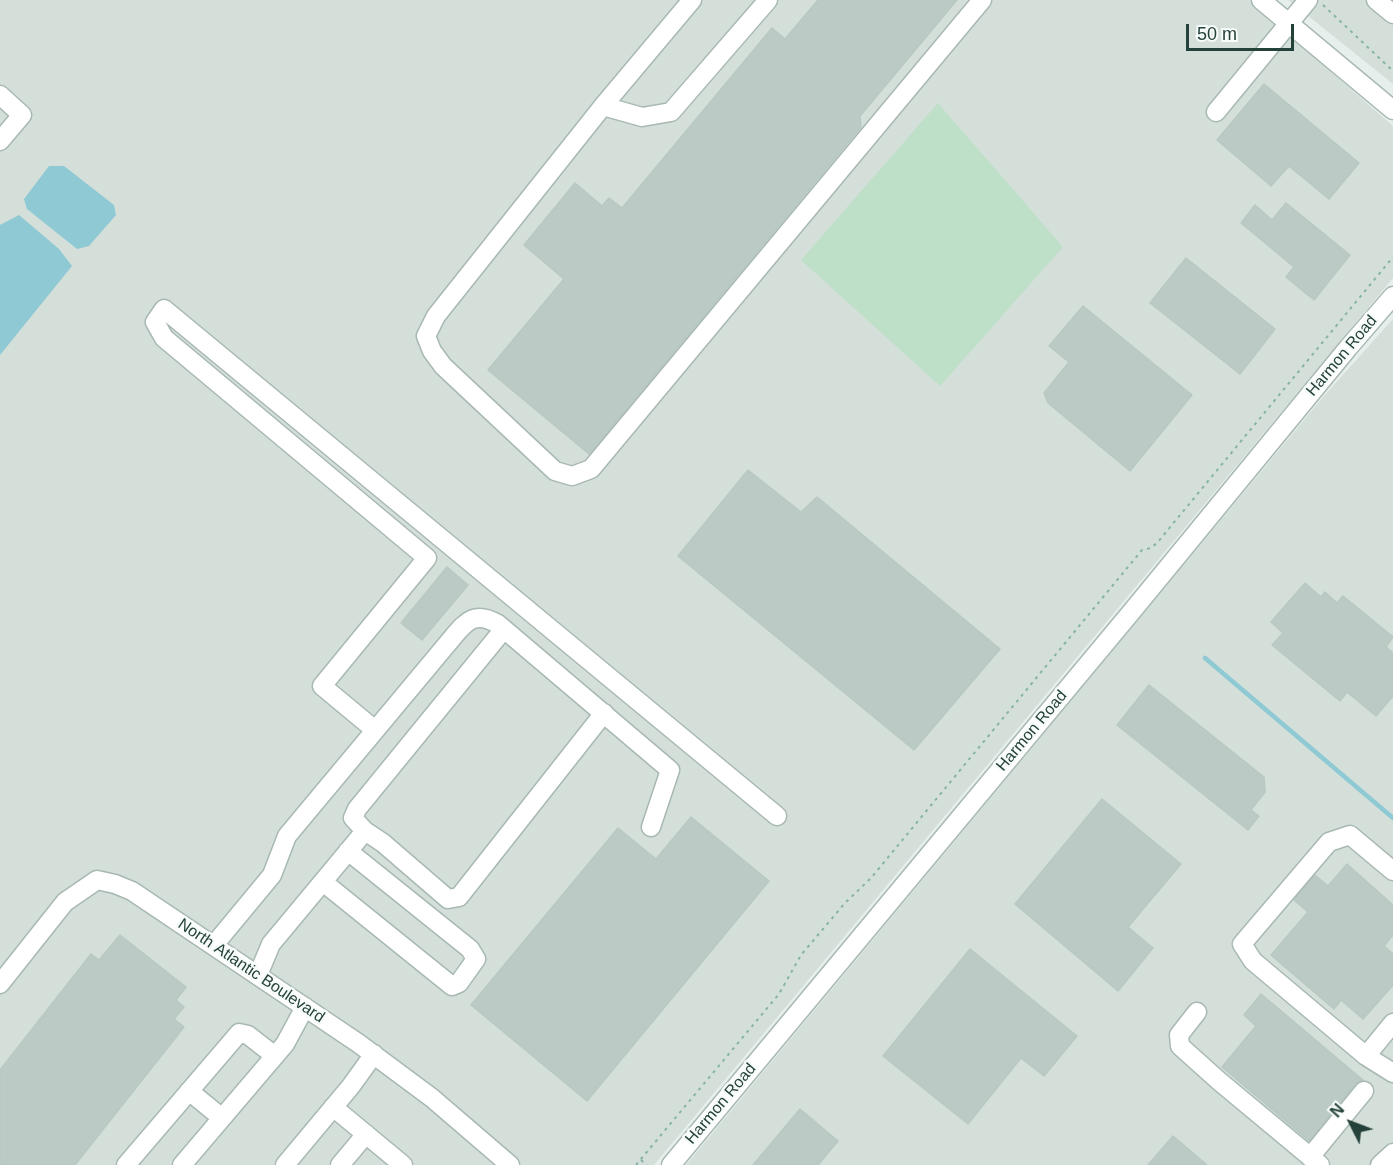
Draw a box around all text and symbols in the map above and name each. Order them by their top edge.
scale bar [1189,12,1297,50]
text: 50 m [1197,24,1237,44]
street label: Harmon Road [1303,312,1381,400]
street label: Harmon Road [993,687,1071,775]
street label: North Atlantic Boulevard [174,915,328,1027]
street label: Harmon Road [682,1060,760,1148]
north arrow [1321,1093,1381,1153]
text: N [1327,1101,1347,1121]

